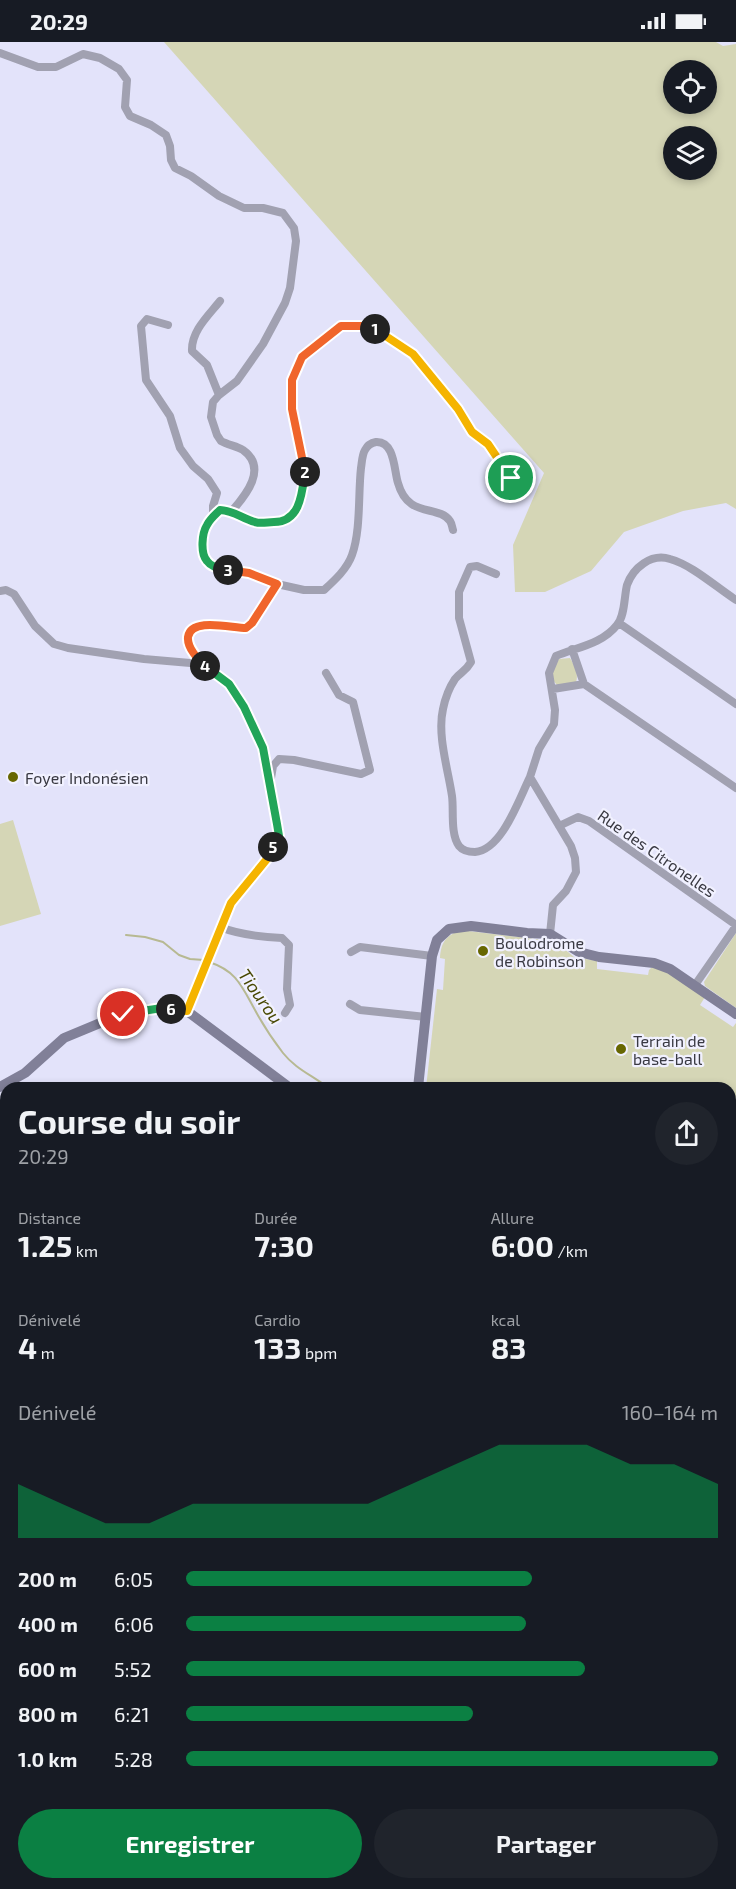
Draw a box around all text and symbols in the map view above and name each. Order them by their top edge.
text: 20:29 [30,8,88,34]
map controls [663,60,717,180]
button: locate [663,60,717,114]
button: layers [663,126,717,180]
pin: 1 [360,314,390,344]
text: 1 [372,319,378,338]
pin [485,452,536,503]
pin: 2 [290,457,320,487]
icon: arrive [494,461,527,494]
text: 2 [300,462,310,481]
pin: 3 [213,555,243,585]
text: 3 [223,560,233,579]
pin: 4 [190,651,220,681]
text: 4 [200,656,210,675]
place label: Foyer Indonésien [25,768,149,787]
marker: Foyer Indonésien [6,770,20,784]
street label: Rue des Citronelles [595,805,719,901]
pin: 5 [258,832,288,862]
text: 5 [269,837,277,856]
place label: Boulodrome de Robinson [495,933,584,970]
marker: Boulodrome de Robinson [476,944,490,958]
water label: Tiourou [234,964,288,1028]
pin [97,988,148,1039]
pin: 6 [156,994,186,1024]
icon: check [106,997,139,1030]
text: 6 [166,999,176,1018]
place label: Terrain de base-ball [633,1031,705,1068]
marker: Terrain de base-ball [614,1042,628,1056]
text: Course du soir [18,1101,240,1141]
button: share [655,1102,718,1165]
text: 20:29 [18,1144,69,1168]
text: Distance [18,1208,81,1227]
text: Durée [254,1208,297,1227]
text: Allure [491,1208,534,1227]
text: 1.25 [18,1227,72,1263]
text: 7:30 [254,1227,314,1263]
text: 6:00 [491,1227,554,1263]
text: km [72,1241,98,1260]
text: /km [554,1241,588,1260]
text: Dénivelé [18,1310,81,1329]
text: Cardio [254,1310,301,1329]
text: kcal [491,1310,520,1329]
text: 4 [18,1329,37,1365]
text: 133 [254,1329,301,1365]
text: 83 [491,1329,526,1365]
text: m [37,1343,55,1362]
text: bpm [301,1343,337,1362]
text: Dénivelé [18,1400,97,1424]
text: 160–164 m [622,1400,718,1424]
text: 200 m [18,1567,77,1591]
text: 6:05 [114,1567,153,1591]
text: 400 m [18,1612,78,1636]
text: 6:06 [114,1612,154,1636]
text: 600 m [18,1657,77,1681]
text: 5:52 [114,1657,151,1681]
text: 800 m [18,1702,78,1726]
text: 6:21 [114,1702,149,1726]
text: 1.0 km [18,1747,77,1771]
text: 5:28 [114,1747,153,1771]
button: Enregistrer [18,1809,362,1878]
button: Partager [374,1809,718,1878]

